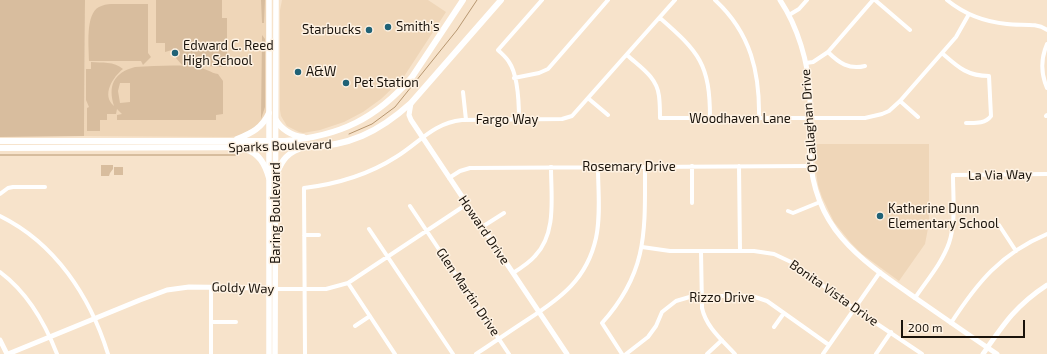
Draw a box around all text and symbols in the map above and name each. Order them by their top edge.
place label: Smith's [396,19,440,35]
place label: Starbucks [302,22,361,38]
marker: Smith's [383,22,393,32]
marker: Starbucks [364,25,374,35]
place label: Edward C. Reed High School [183,38,274,69]
marker: Edward C. Reed High School [170,48,180,58]
place label: A&W [306,64,336,80]
marker: A&W [293,67,303,77]
street label: O'Callaghan Drive [798,69,820,173]
place label: Pet Station [354,75,419,91]
marker: Pet Station [341,78,351,88]
street label: Woodhaven Lane [689,111,791,127]
street label: Fargo Way [476,112,538,128]
street label: Sparks Boulevard [228,136,332,156]
street label: Rosemary Drive [582,159,676,175]
street label: Baring Boulevard [268,162,284,264]
street label: La Via Way [968,167,1032,183]
street label: Howard Drive [455,192,513,268]
place label: Katherine Dunn Elementary School [888,201,999,232]
marker: Katherine Dunn Elementary School [875,211,885,221]
street label: Glen Martin Drive [433,245,503,339]
street label: Bonita Vista Drive [787,257,881,329]
street label: Goldy Way [211,279,275,297]
street label: Rizzo Drive [689,290,755,306]
scale bar [903,312,1027,338]
text: 200 m [908,320,942,334]

